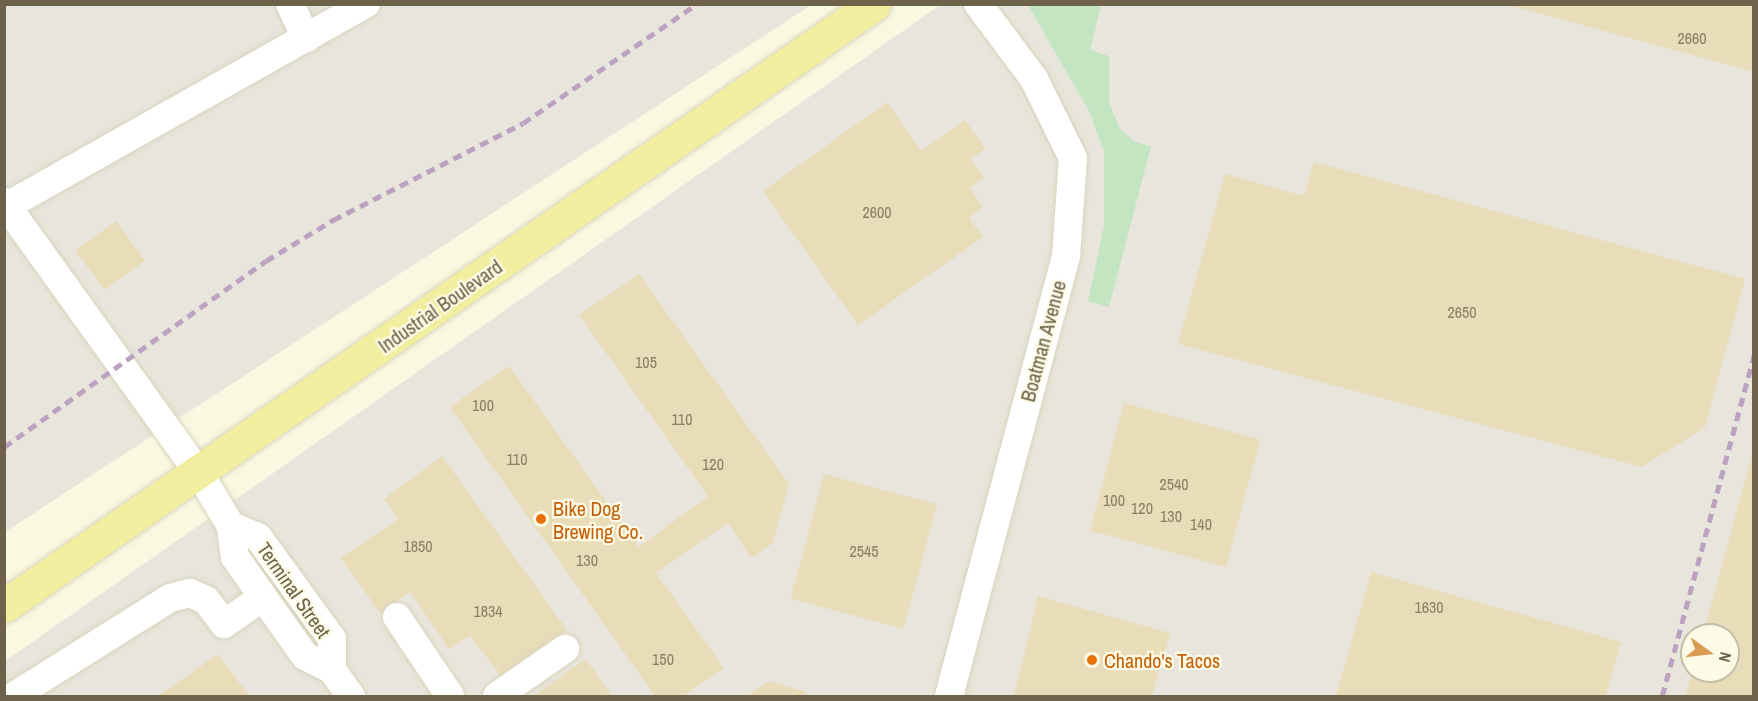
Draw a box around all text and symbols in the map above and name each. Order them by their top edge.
house number: 2660 [1677,28,1707,48]
house number: 2600 [862,202,892,222]
street label: Industrial Boulevard [373,254,507,358]
street label: Boatman Avenue [1015,277,1071,405]
house number: 2650 [1447,302,1477,322]
house number: 105 [635,352,657,372]
house number: 100 [472,395,494,415]
house number: 110 [672,409,692,429]
house number: 110 [507,449,527,469]
house number: 120 [702,454,724,474]
house number: 2540 [1159,474,1189,494]
house number: 100 [1103,490,1125,510]
place label: Bike Dog Brewing Co. [553,496,643,543]
house number: 120 [1131,498,1153,518]
house number: 130 [1160,506,1182,526]
marker: Bike Dog Brewing Co. [534,512,548,526]
house number: 140 [1190,514,1212,534]
house number: 1850 [403,536,433,556]
street label: Terminal Street [252,538,336,642]
house number: 2545 [849,541,879,561]
house number: 130 [576,550,598,570]
house number: 1630 [1414,597,1444,617]
house number: 1834 [473,601,503,621]
north arrow [1680,623,1740,683]
place label: Chando's Tacos [1104,648,1220,672]
house number: 150 [652,649,674,669]
text: N [1714,650,1737,665]
marker: Chando's Tacos [1085,653,1099,667]

